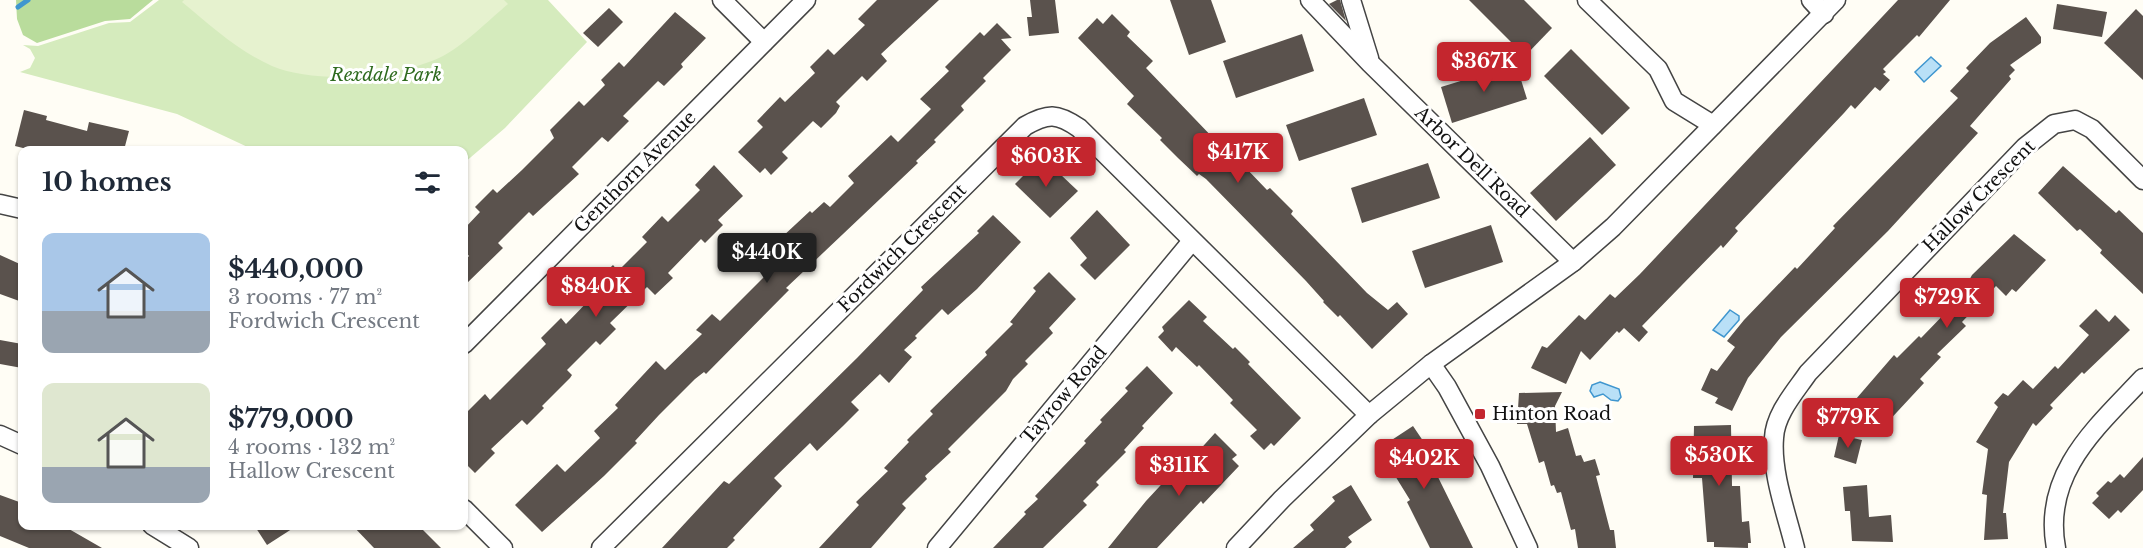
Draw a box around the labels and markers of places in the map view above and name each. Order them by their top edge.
pin: $367K [1442,42,1526,93]
pin: $417K [1196,133,1280,184]
pin: $603K [1004,137,1088,188]
pin: $440K [725,233,809,284]
pin: $840K [554,267,638,318]
pin: $729K [1905,278,1989,329]
pin: $779K [1806,398,1890,449]
place label: Hinton Road [1492,403,1611,425]
marker: Hinton Road [1473,407,1487,421]
pin: $530K [1677,436,1761,487]
pin: $402K [1382,439,1466,490]
pin: $311K [1137,446,1221,497]

